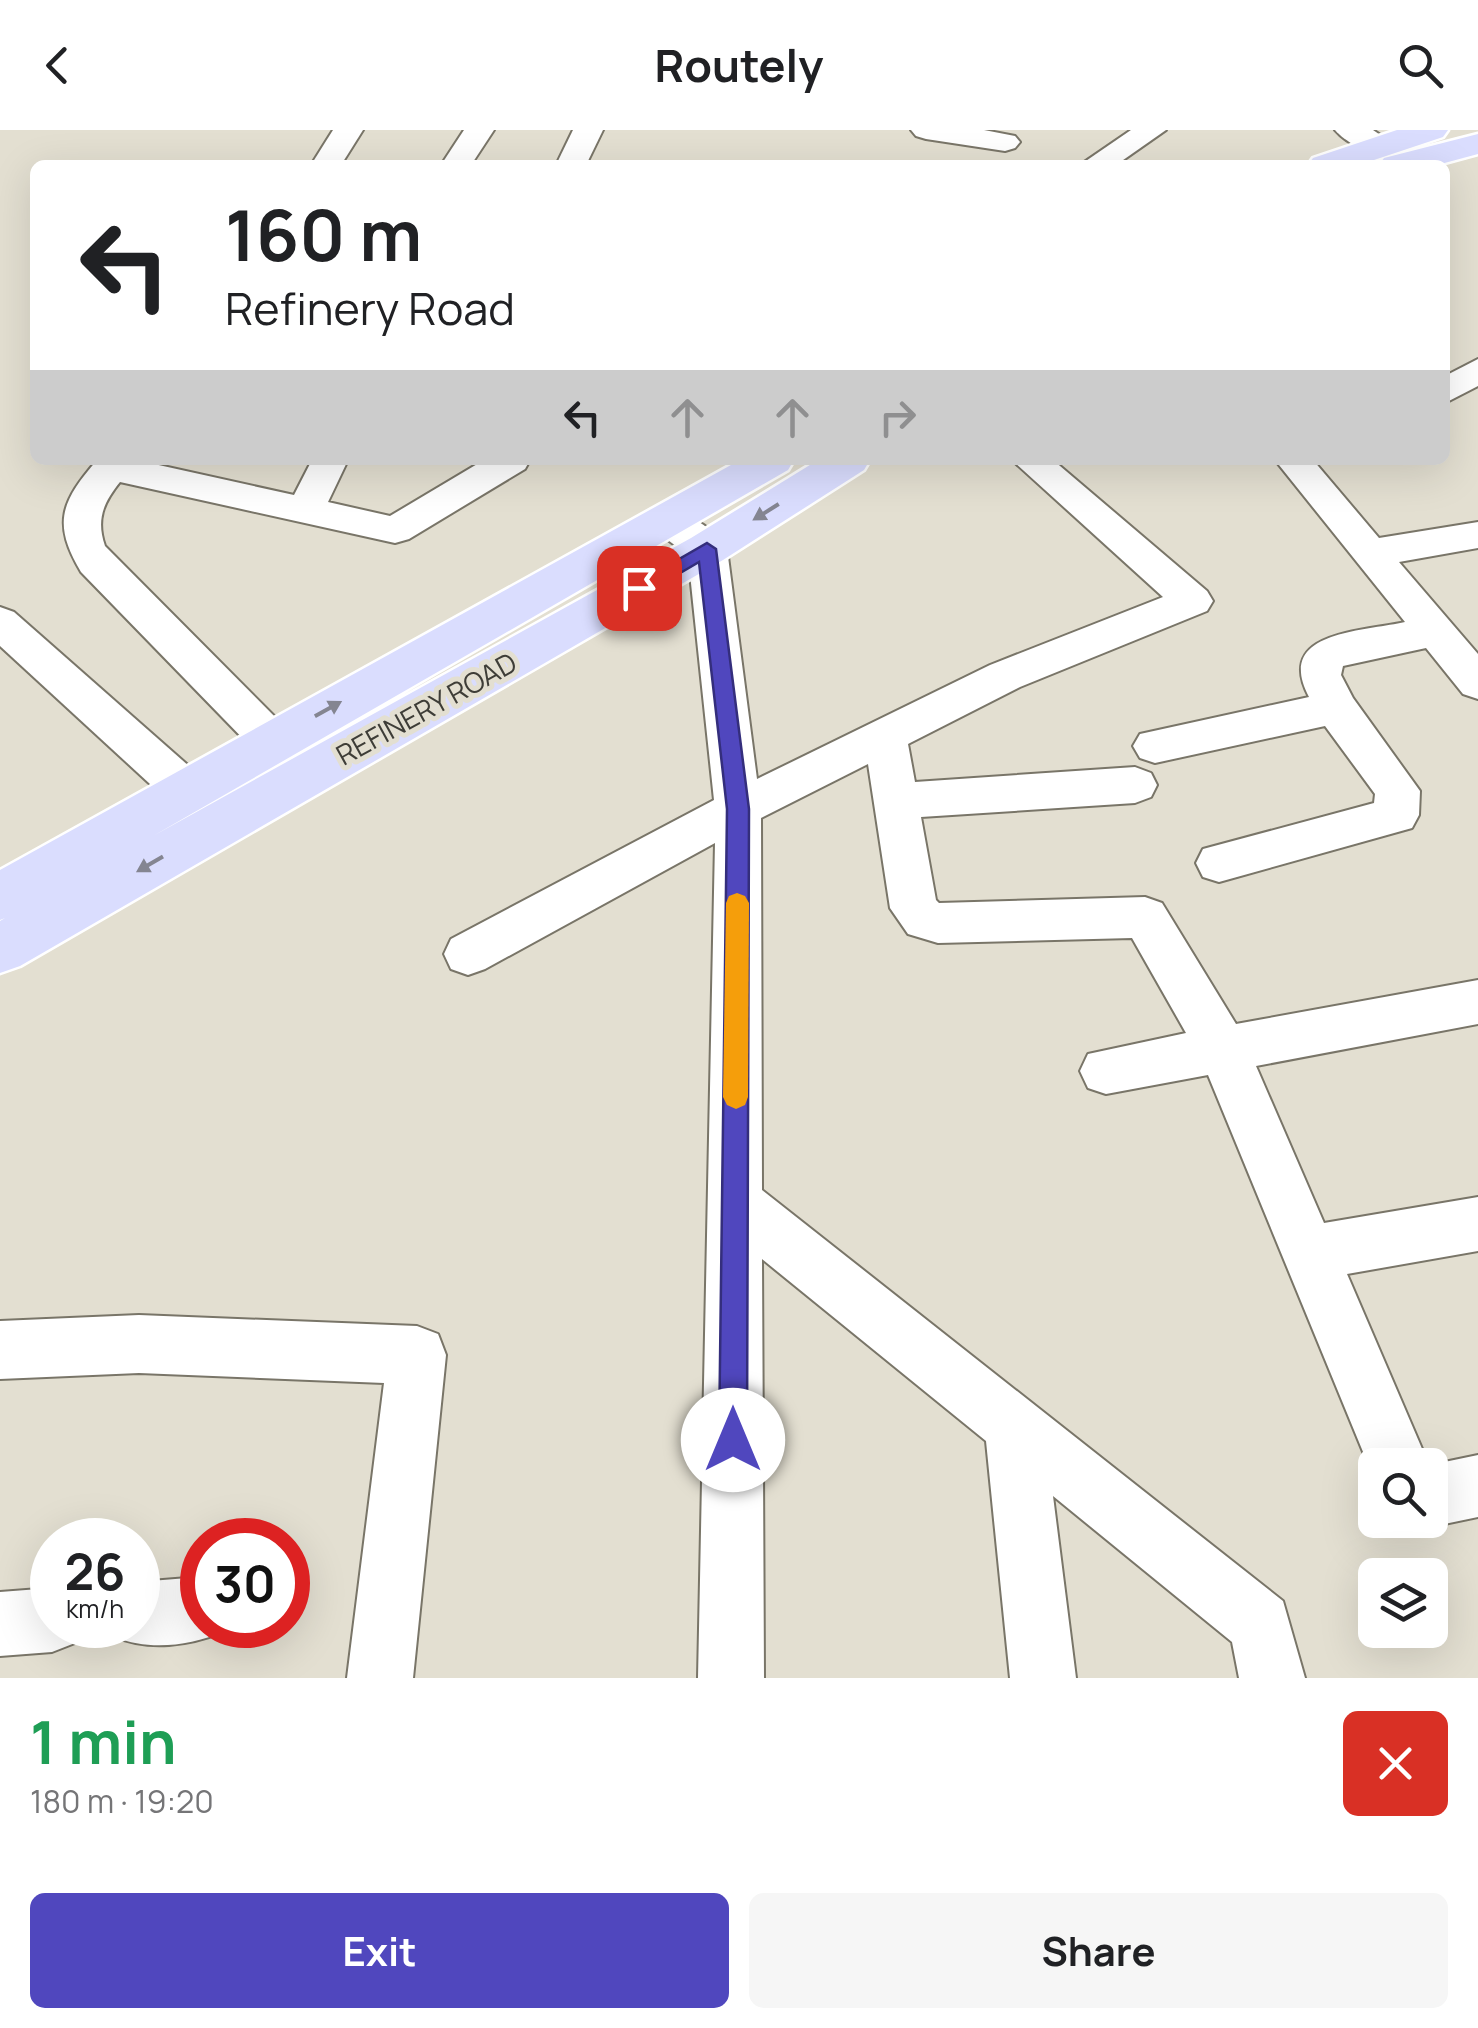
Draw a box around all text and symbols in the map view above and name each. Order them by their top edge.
text: Routely [655,34,823,96]
icon: back [30,38,85,93]
icon: search [1393,38,1448,93]
text: 160 m [225,186,422,282]
icon: left [60,200,190,330]
text: Refinery Road [225,277,515,339]
icon: left [555,390,610,445]
icon: ahead [660,390,715,445]
icon: ahead [765,390,820,445]
icon: right [870,390,925,445]
one-way arrow [753,502,780,521]
pin [597,546,682,631]
icon: arrive [612,561,667,616]
street label: REFINERY ROAD [329,643,523,773]
one-way arrow [313,701,342,718]
one-way arrow [136,855,164,873]
position arrow [681,1388,785,1492]
map controls [1358,1448,1448,1648]
button: search [1358,1448,1448,1538]
speed limit sign: 30 [180,1518,310,1648]
text: 26 [65,1537,125,1605]
button: layers [1358,1558,1448,1648]
text: km/h [66,1591,124,1626]
text: 1 min [30,1700,177,1782]
button: close [1343,1711,1448,1816]
text: 180 m · 19:20 [30,1779,214,1823]
button: Exit [30,1893,729,2008]
button: Share [749,1893,1448,2008]

